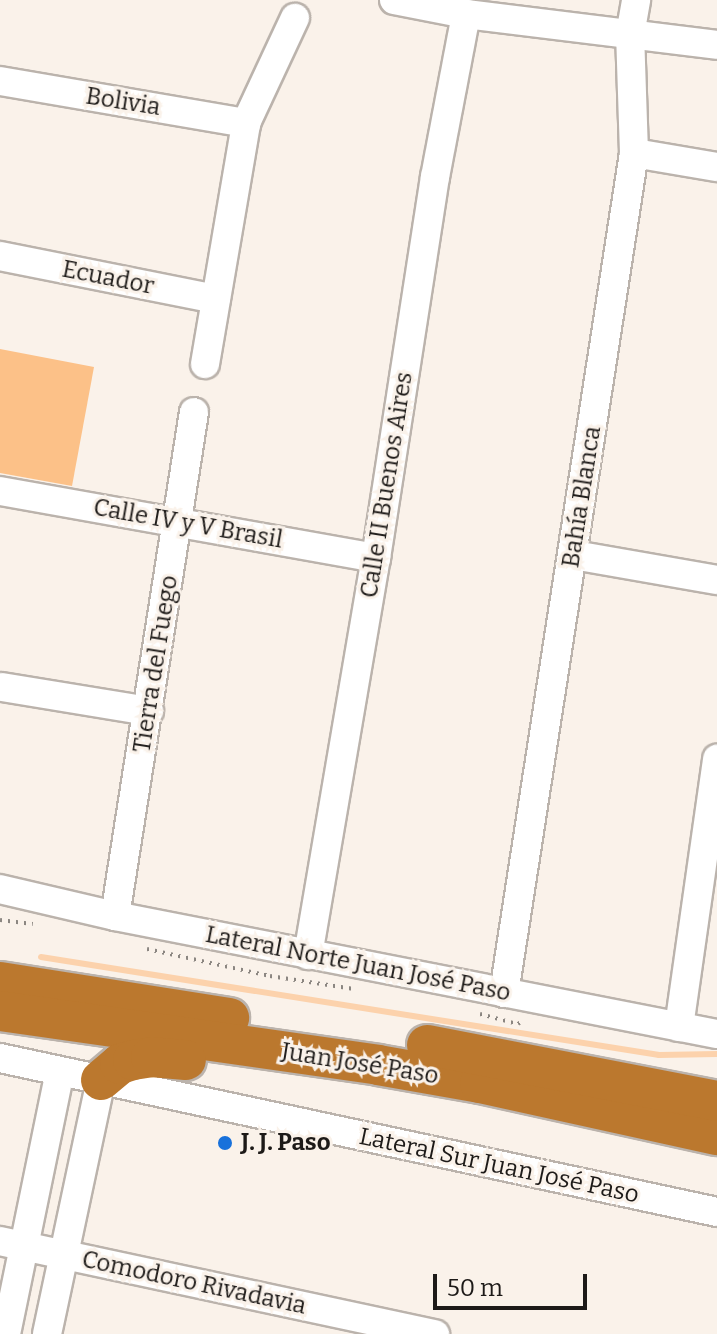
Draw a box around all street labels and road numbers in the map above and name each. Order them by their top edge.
street label: Bolivia [84,82,162,122]
street label: Ecuador [60,255,156,301]
street label: Calle II Buenos Aires [355,370,419,600]
street label: Bahía Blanca [557,424,607,570]
street label: Calle IV y V Brasil [91,493,285,555]
street label: Tierra del Fuego [128,573,184,755]
street label: Lateral Norte Juan José Paso [203,920,513,1008]
street label: Juan José Paso [279,1037,441,1091]
street label: Lateral Sur Juan José Paso [357,1122,641,1210]
street label: Comodoro Rivadavia [79,1245,309,1321]

